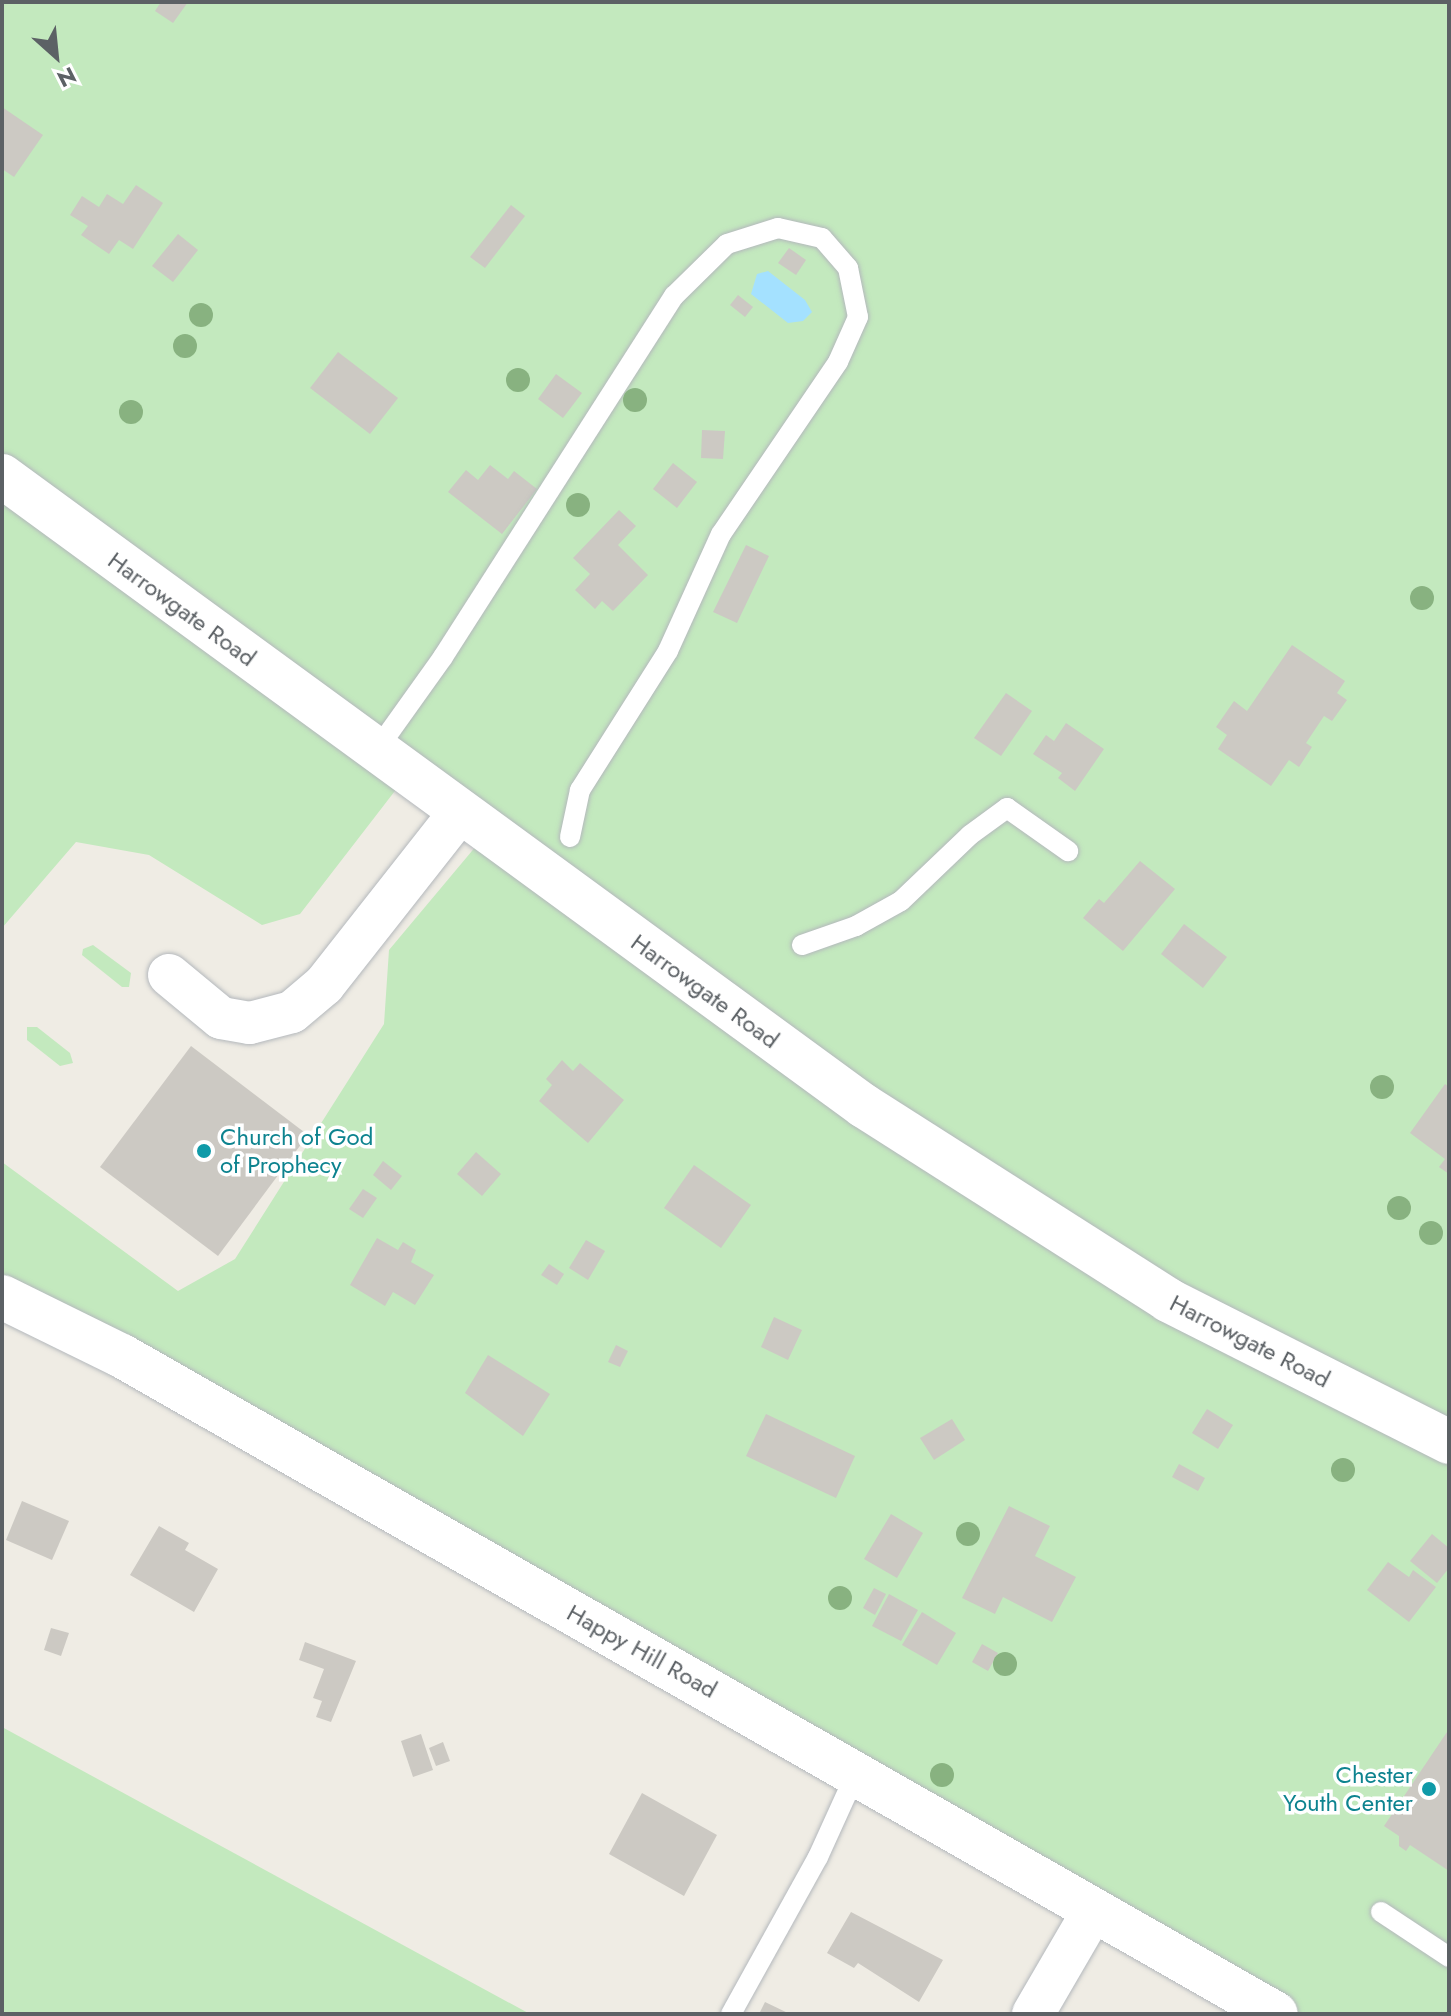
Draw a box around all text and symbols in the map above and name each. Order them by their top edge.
north arrow [16,16,96,96]
text: N [52,59,82,96]
street label: Harrowgate Road [102,546,262,672]
street label: Harrowgate Road [625,928,785,1054]
place label: Church of God of Prophecy [220,1123,373,1179]
marker: Church of God of Prophecy [195,1142,213,1160]
street label: Harrowgate Road [1165,1288,1335,1394]
street label: Happy Hill Road [562,1598,722,1704]
place label: Chester Youth Center [1283,1761,1413,1817]
marker: Chester Youth Center [1420,1780,1438,1798]

